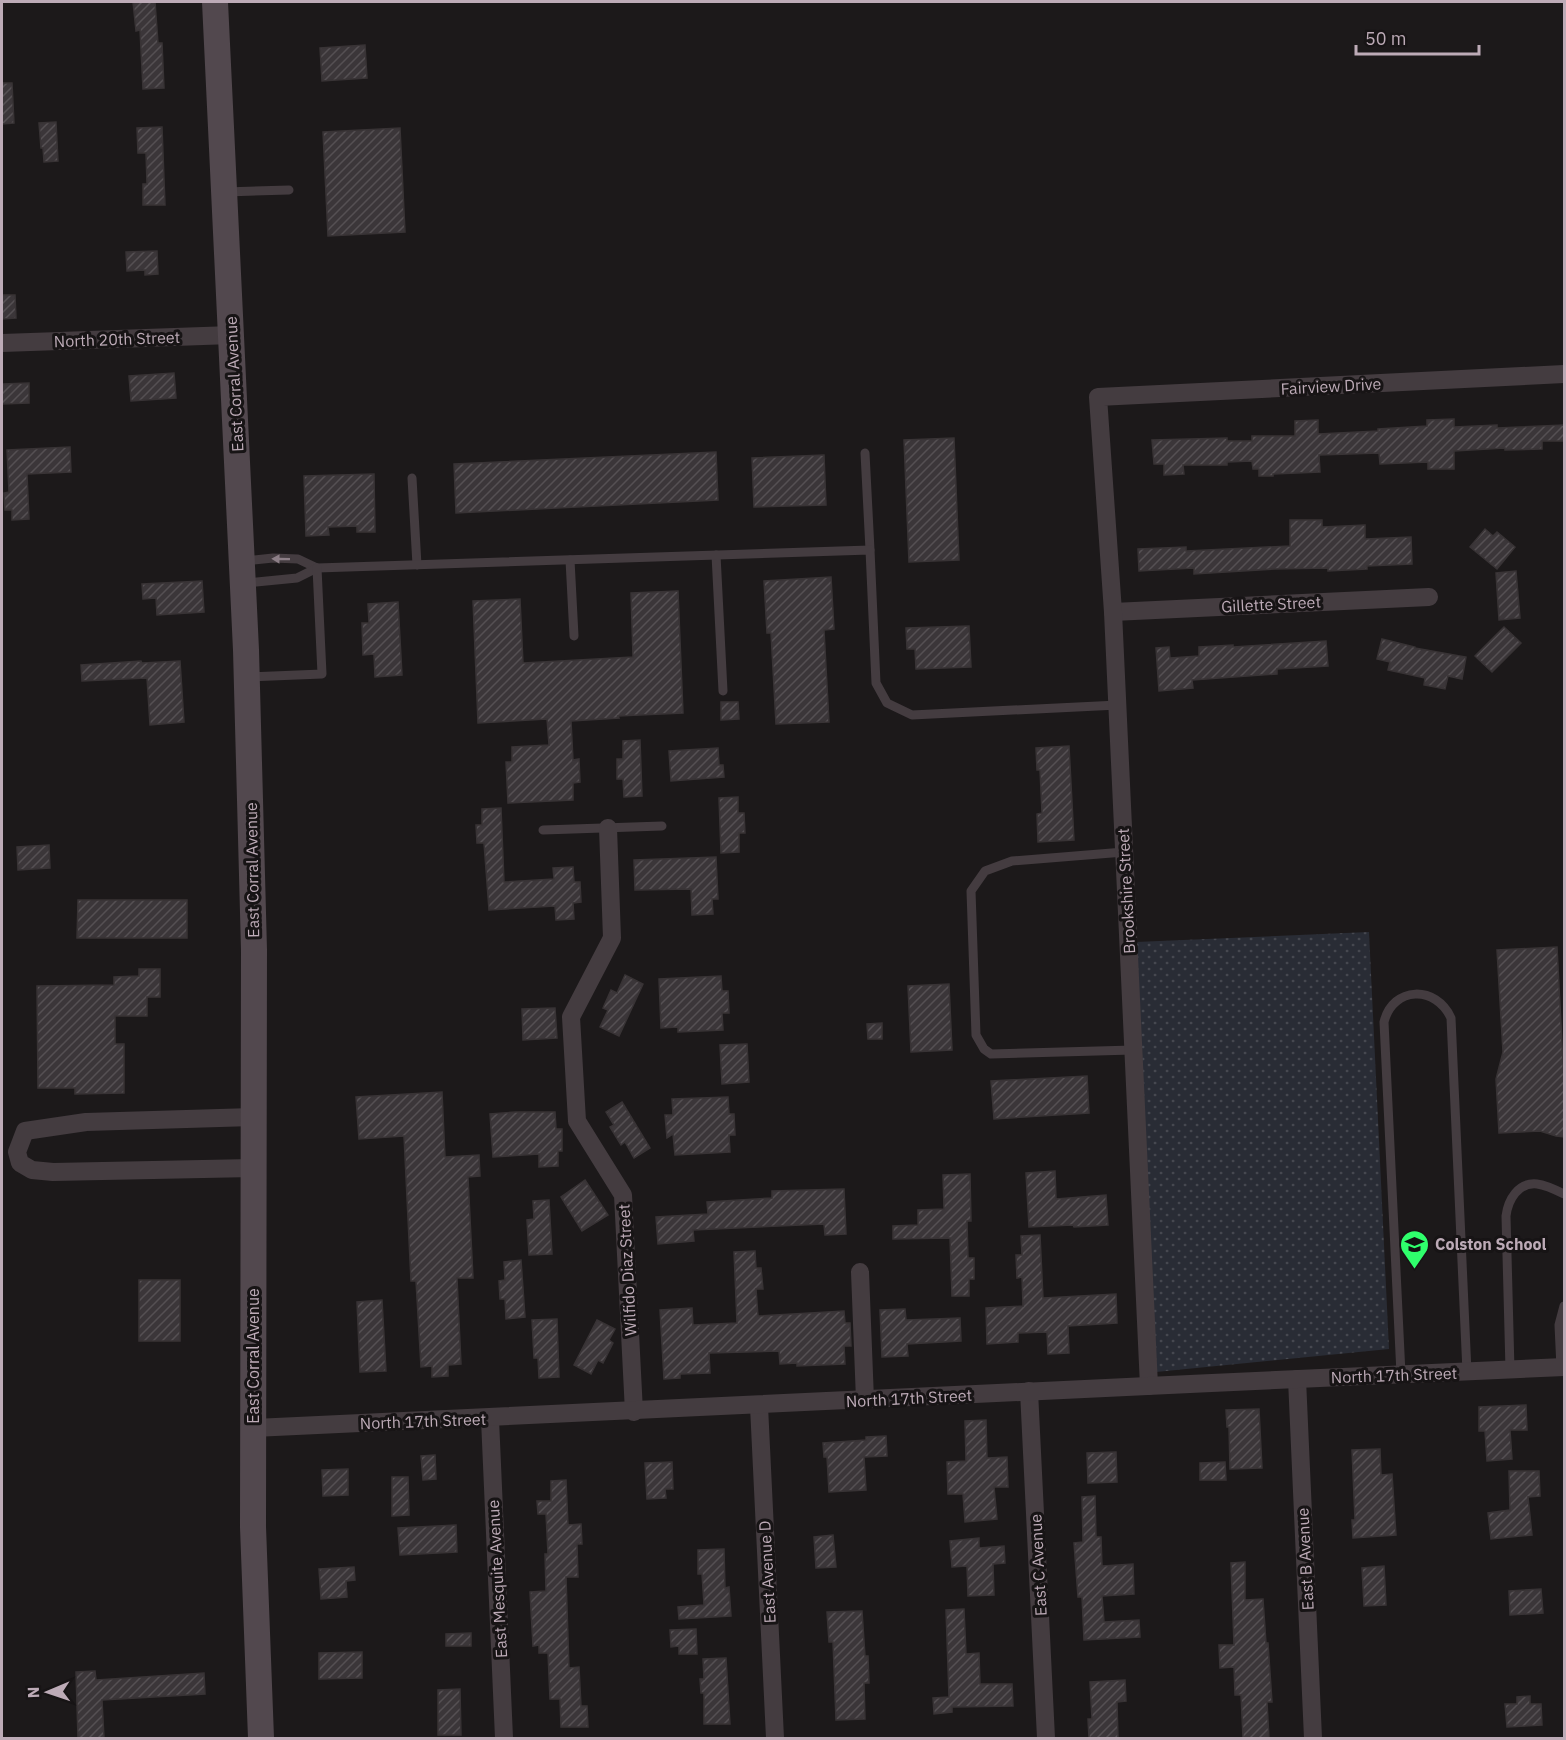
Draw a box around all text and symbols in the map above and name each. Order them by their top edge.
scale bar [1356,18,1479,56]
text: 50 m [1365,27,1407,50]
street label: East Corral Avenue [220,316,248,452]
street label: North 20th Street [54,327,180,351]
street label: Fairview Drive [1280,373,1382,399]
one-way arrow [271,554,290,563]
street label: Gillette Street [1221,591,1321,617]
street label: East Corral Avenue [241,802,263,938]
street label: Brookshire Street [1113,828,1139,954]
street label: Wilfido Diaz Street [614,1204,640,1336]
school or university icon: Colston School [1398,1228,1430,1270]
place label: Colston School [1435,1234,1546,1254]
street label: East Corral Avenue [243,1288,263,1424]
street label: North 17th Street [1331,1363,1457,1387]
street label: North 17th Street [845,1385,973,1411]
street label: North 17th Street [360,1409,486,1433]
street label: East Mesquite Avenue [483,1499,511,1659]
street label: East B Avenue [1292,1507,1318,1611]
street label: East C Avenue [1025,1513,1051,1617]
street label: East Avenue D [754,1520,780,1624]
north arrow [18,1662,78,1722]
text: N [23,1686,43,1699]

